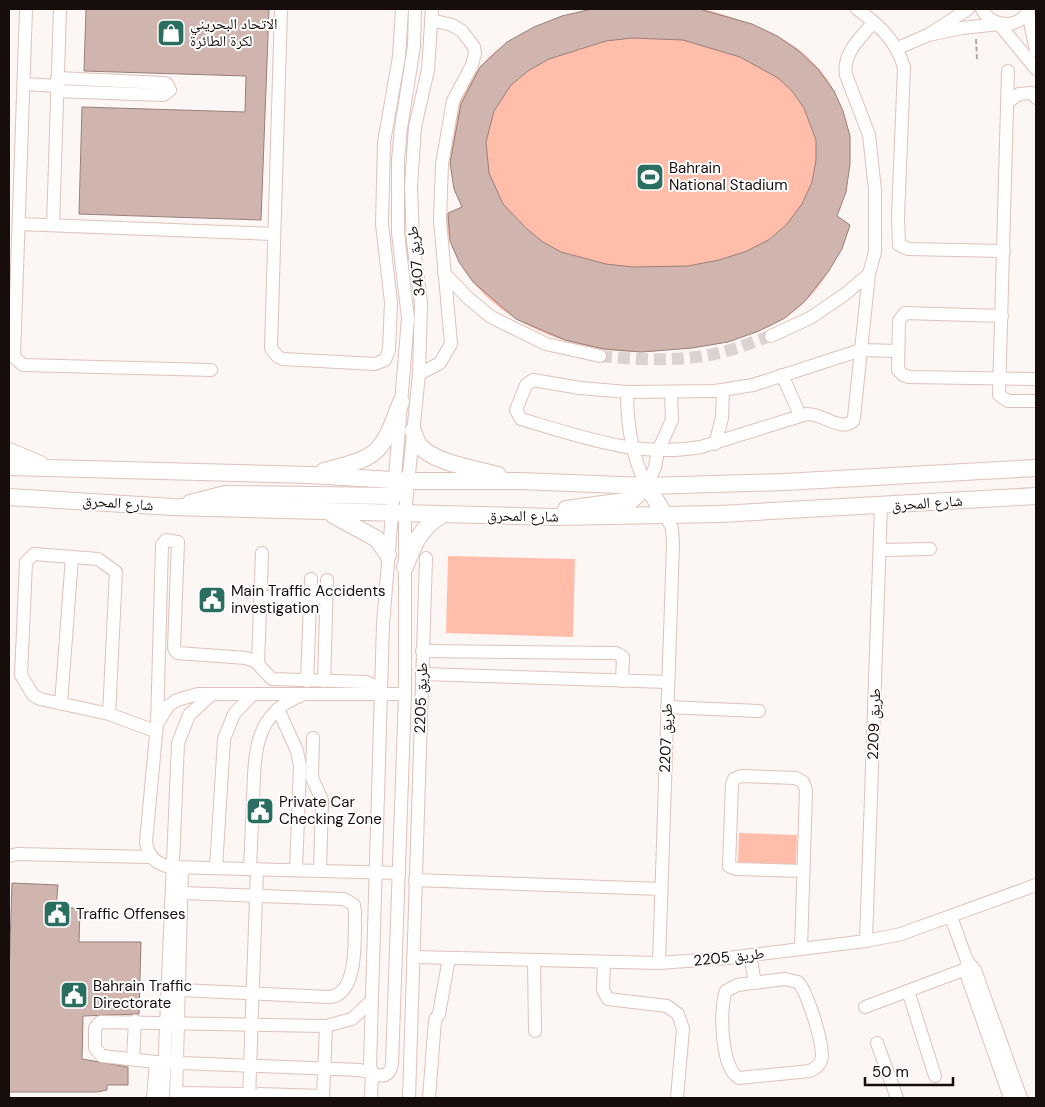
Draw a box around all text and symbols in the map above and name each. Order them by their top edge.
place label: الاتحاد البحريني لكرة الطائرة [190,14,277,51]
shop icon: الاتحاد البحريني لكرة الطائرة [156,18,186,48]
place label: Bahrain National Stadium [669,158,788,195]
sports icon: Bahrain National Stadium [635,162,665,192]
street label: طريق 3407 [402,225,430,297]
street label: شارع المحرق [82,491,154,515]
street label: شارع المحرق [891,491,963,515]
street label: شارع المحرق [487,505,559,527]
place label: Main Traffic Accidents investigation [231,581,386,618]
public building icon: Main Traffic Accidents investigation [197,585,227,615]
street label: طريق 2205 [410,662,432,734]
street label: طريق 2209 [863,688,885,760]
street label: طريق 2207 [655,703,677,773]
place label: Private Car Checking Zone [279,792,382,829]
public building icon: Private Car Checking Zone [245,796,275,826]
public building icon: Traffic Offenses [42,899,72,929]
place label: Traffic Offenses [76,904,186,924]
street label: طريق 2205 [693,943,766,971]
place label: Bahrain Traffic Directorate [93,976,192,1013]
public building icon: Bahrain Traffic Directorate [59,980,89,1010]
scale bar [865,1054,952,1086]
text: 50 m [872,1062,909,1082]

